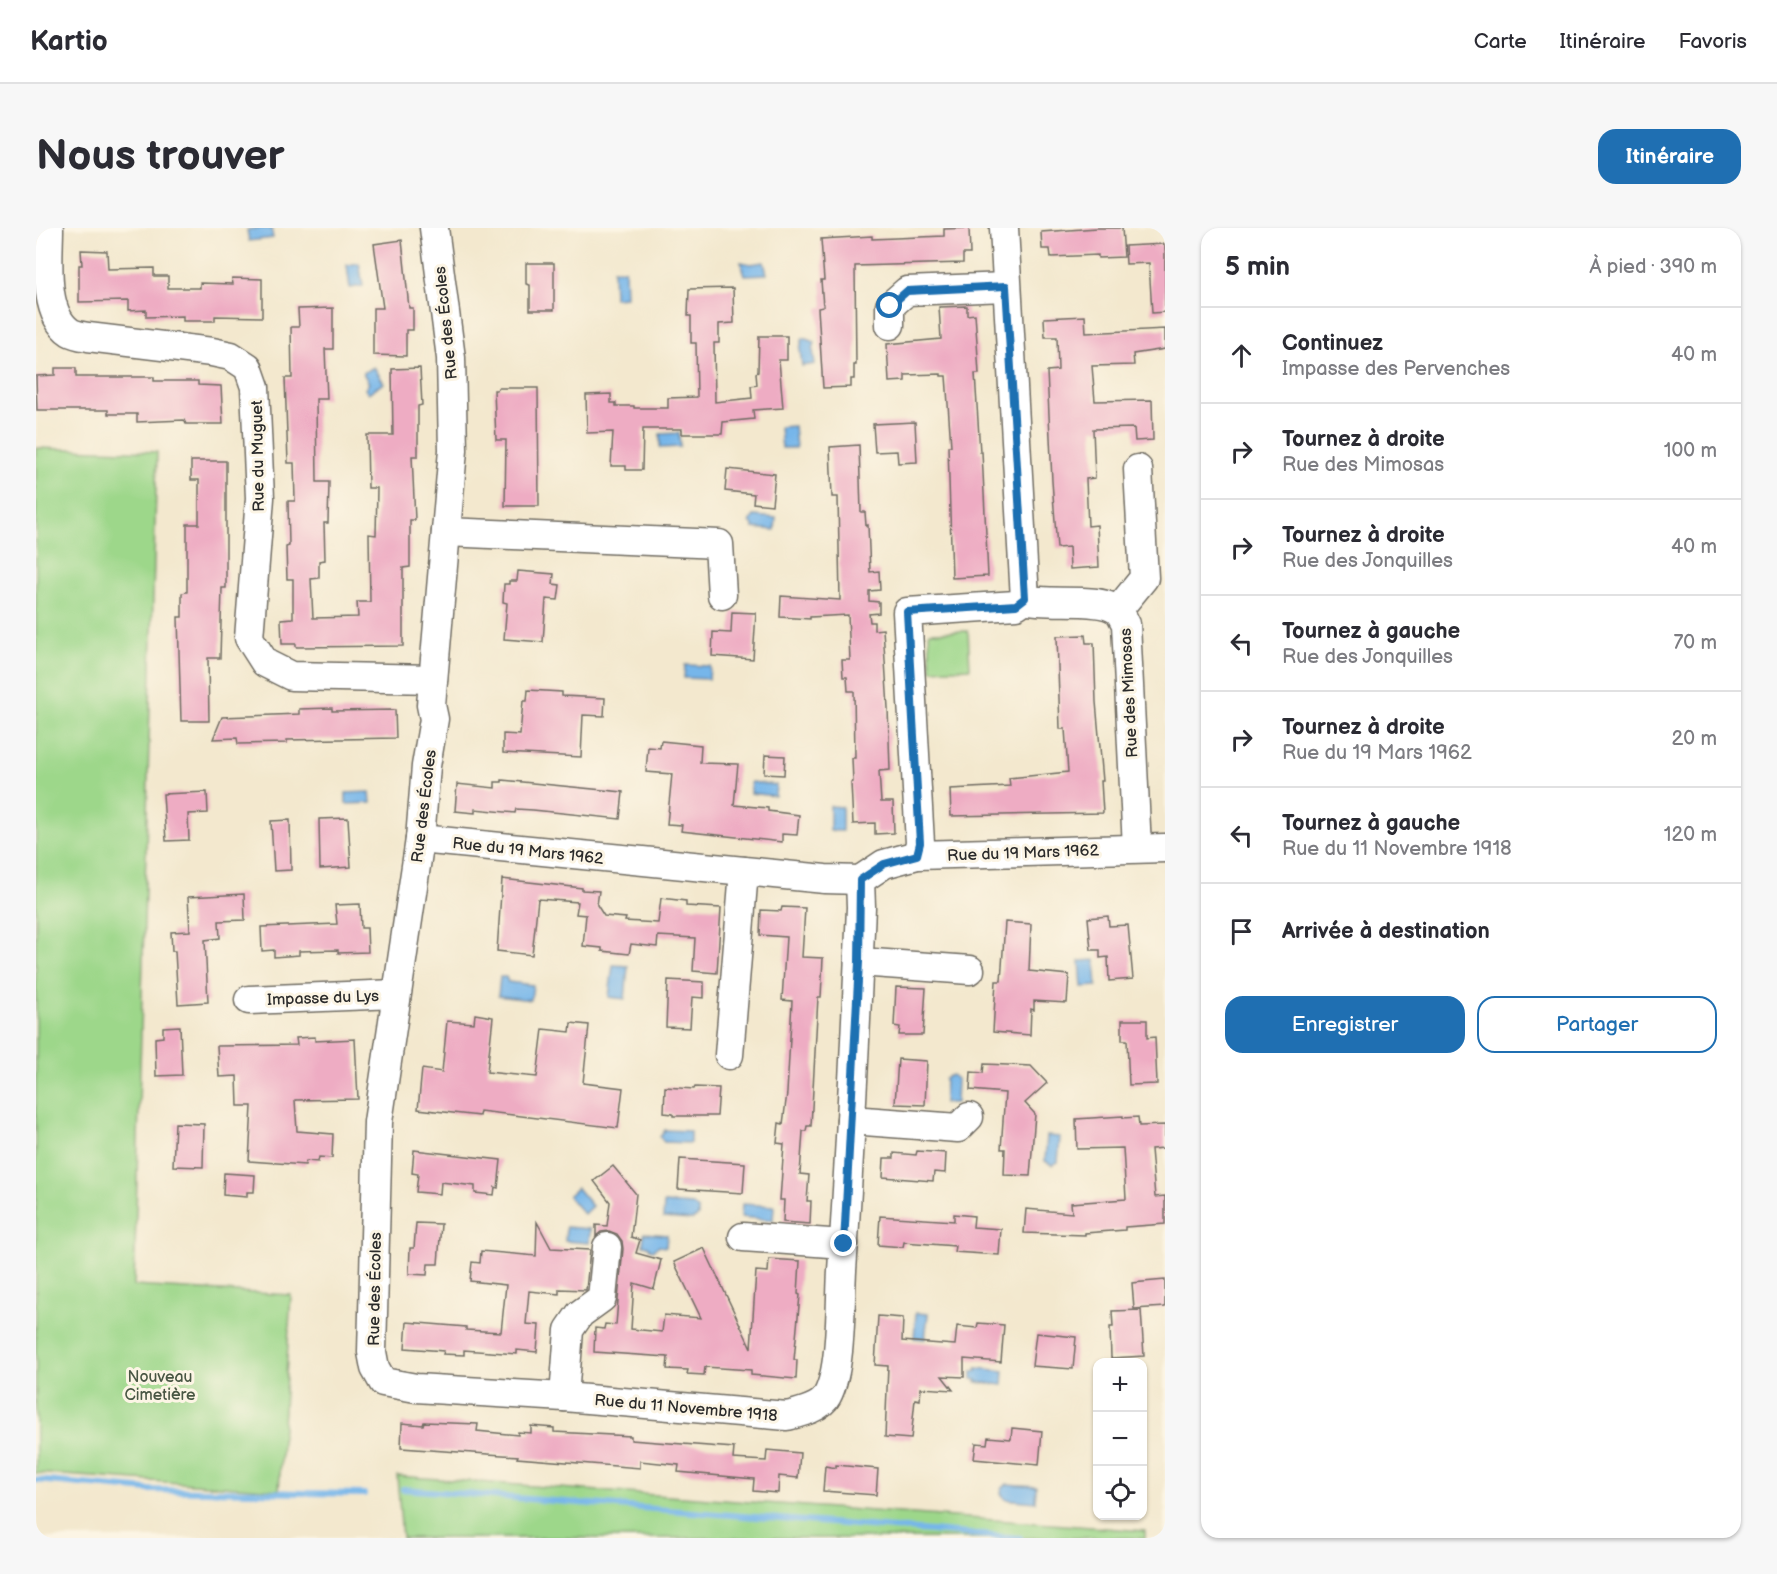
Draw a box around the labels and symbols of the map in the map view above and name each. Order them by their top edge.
street label: Rue des Écoles [429,265,462,381]
route start [876,292,902,318]
street label: Rue du Muguet [248,400,269,512]
street label: Rue des Mimosas [1117,628,1142,758]
street label: Rue des Écoles [406,748,441,864]
street label: Rue du 19 Mars 1962 [451,834,605,869]
street label: Rue du 19 Mars 1962 [947,841,1100,866]
street label: Impasse du Lys [267,987,379,1010]
route end [830,1230,856,1256]
street label: Rue des Écoles [363,1232,386,1346]
park label: Nouveau Cimetière [124,1368,196,1405]
street label: Rue du 11 Novembre 1918 [593,1391,778,1426]

